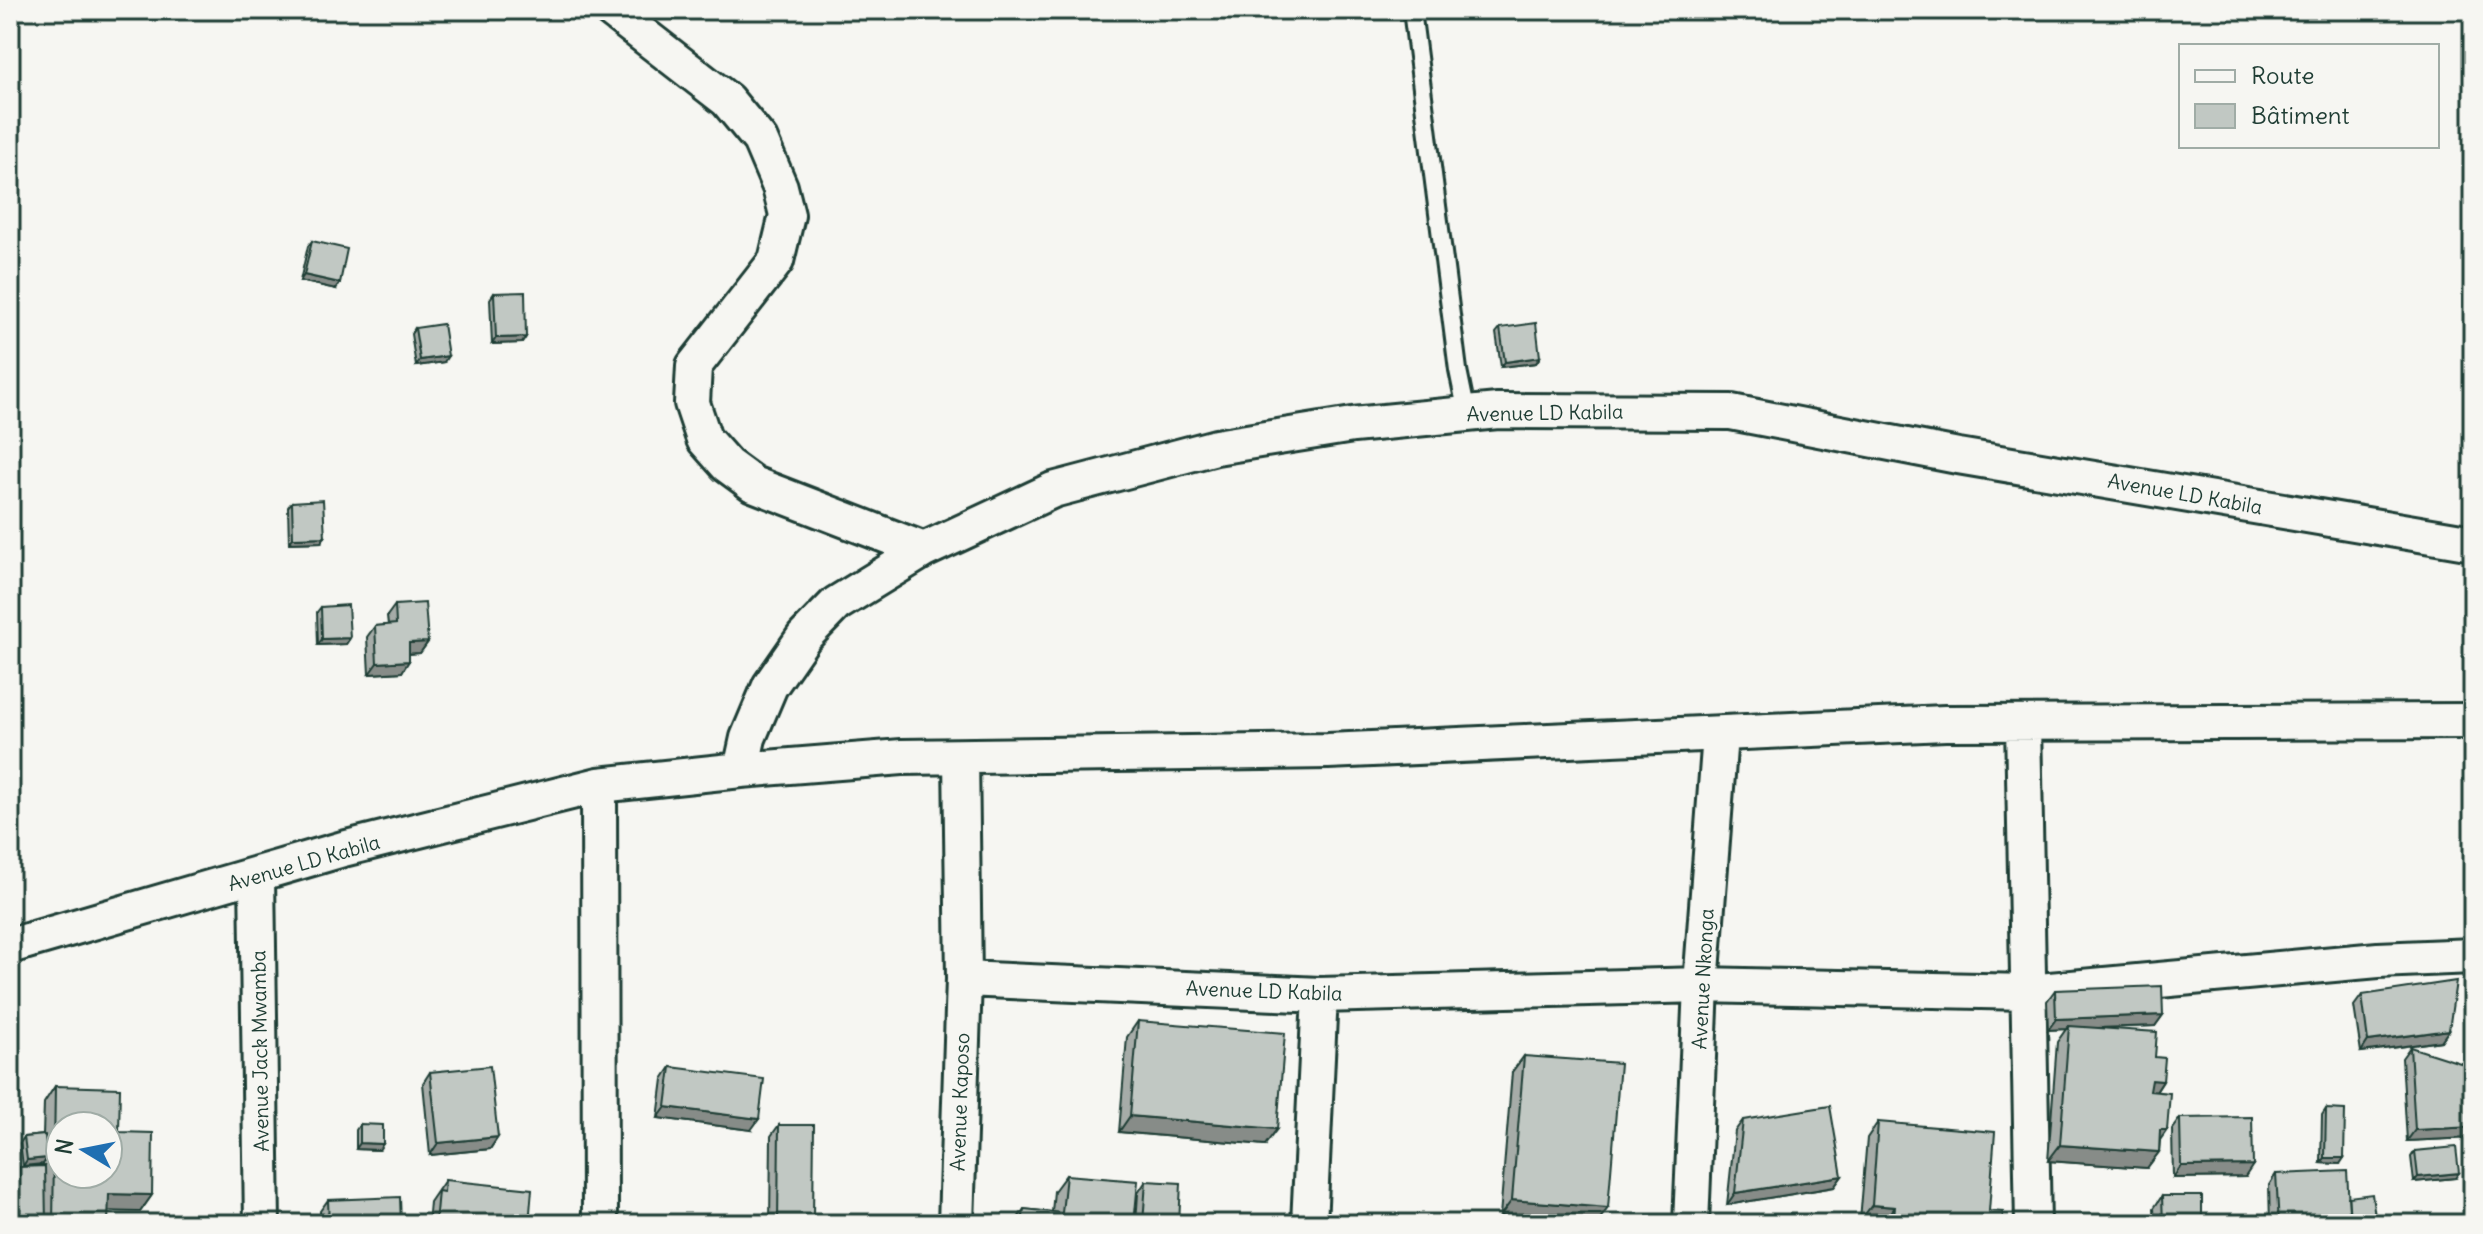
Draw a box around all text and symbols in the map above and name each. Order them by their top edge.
legend [2179,44,2439,148]
text: Route [2251,60,2314,90]
text: Bâtiment [2251,100,2350,130]
street label: Avenue LD Kabila [1466,399,1624,426]
street label: Avenue LD Kabila [2106,468,2264,519]
street label: Avenue LD Kabila [225,829,383,896]
street label: Avenue Nkonga [1686,908,1719,1050]
street label: Avenue Jack Mwamba [245,950,274,1152]
street label: Avenue LD Kabila [1185,975,1343,1006]
street label: Avenue Kaposo [945,1032,974,1172]
north arrow [44,1110,124,1190]
text: N [49,1137,79,1156]

